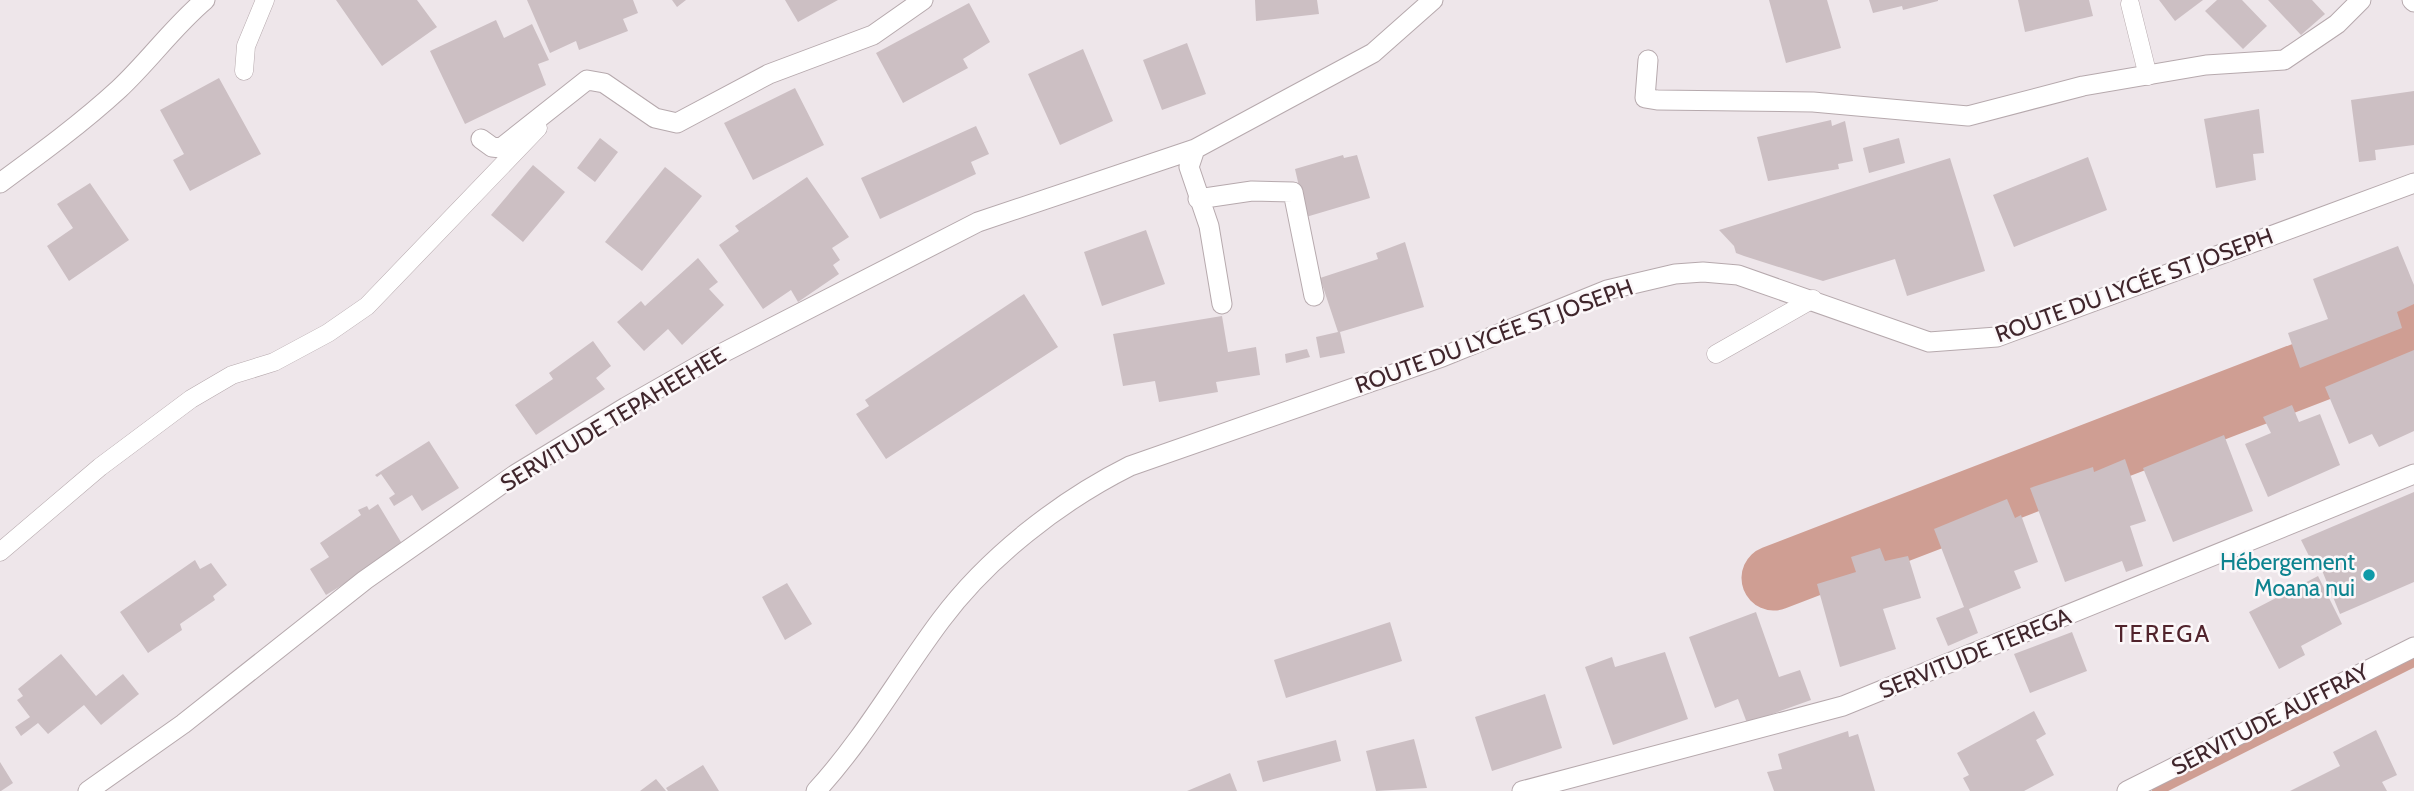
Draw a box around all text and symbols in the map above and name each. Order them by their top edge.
street label: ROUTE DU LYCÉE ST JOSEPH [1991,221,2277,348]
street label: ROUTE DU LYCÉE ST JOSEPH [1351,272,1637,399]
street label: SERVITUDE TEPAHEEHEE [495,341,731,497]
place label: Hébergement Moana nui [2220,548,2355,602]
marker: Hébergement Moana nui [2361,567,2377,583]
street label: SERVITUDE TEREGA [1875,602,2075,704]
district label: TEREGA [2115,619,2211,648]
street label: SERVITUDE AUFFRAY [2167,657,2374,781]

